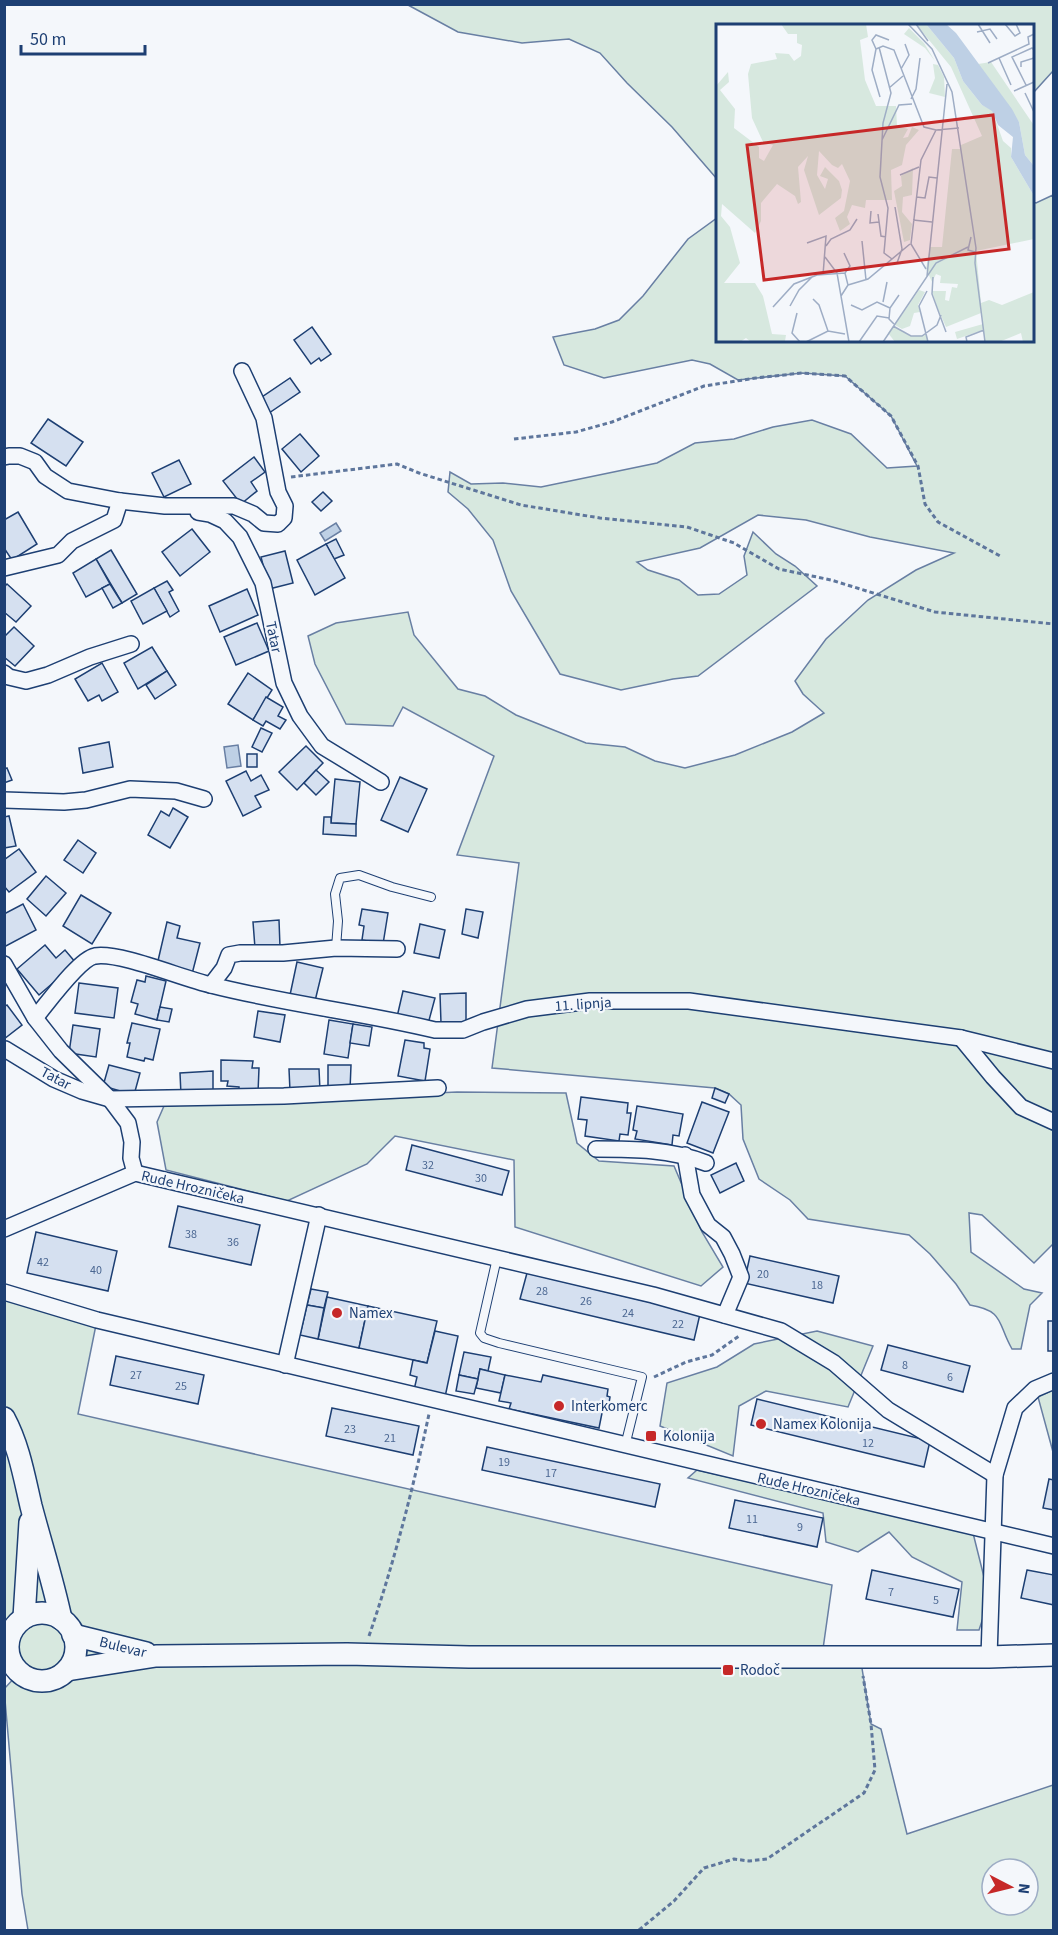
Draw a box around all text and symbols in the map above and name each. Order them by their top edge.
scale bar [21,18,146,56]
inset map [716,24,1034,342]
text: 50 m [30,27,66,52]
street label: Tatar [260,619,287,656]
street label: 11. lipnja [554,992,612,1017]
street label: Tatar [37,1062,75,1096]
house number: 32 [422,1157,434,1174]
street label: Rude Hrozničeka [139,1165,247,1210]
house number: 30 [475,1170,487,1187]
house number: 38 [185,1226,197,1243]
house number: 36 [227,1234,239,1251]
house number: 42 [37,1254,49,1271]
house number: 40 [90,1262,102,1279]
house number: 20 [757,1266,769,1283]
house number: 18 [811,1277,823,1294]
house number: 28 [536,1283,548,1300]
house number: 26 [580,1293,592,1310]
place label: Namex [349,1303,393,1324]
house number: 24 [622,1305,634,1322]
marker: Namex [330,1306,344,1320]
house number: 22 [672,1316,684,1333]
house number: 8 [902,1357,908,1374]
house number: 27 [130,1367,142,1384]
house number: 6 [947,1369,953,1386]
house number: 25 [175,1378,187,1395]
place label: Interkomerc [571,1396,648,1417]
marker: Interkomerc [552,1399,566,1413]
place label: Namex Kolonija [773,1414,872,1435]
marker: Namex Kolonija [754,1417,768,1431]
house number: 23 [344,1421,356,1438]
place label: Kolonija [663,1426,715,1447]
marker: Kolonija [644,1429,658,1443]
house number: 21 [384,1430,396,1447]
house number: 12 [862,1435,874,1452]
house number: 19 [498,1454,510,1471]
house number: 17 [545,1465,557,1482]
street label: Rude Hrozničeka [755,1467,863,1512]
house number: 11 [746,1511,758,1528]
house number: 9 [797,1519,803,1536]
house number: 7 [888,1584,894,1601]
house number: 5 [933,1592,939,1609]
street label: Bulevar [97,1632,149,1664]
place label: Rodoč [740,1660,780,1681]
marker: Rodoč [721,1663,735,1677]
north arrow [980,1857,1040,1917]
text: N [1012,1882,1035,1895]

